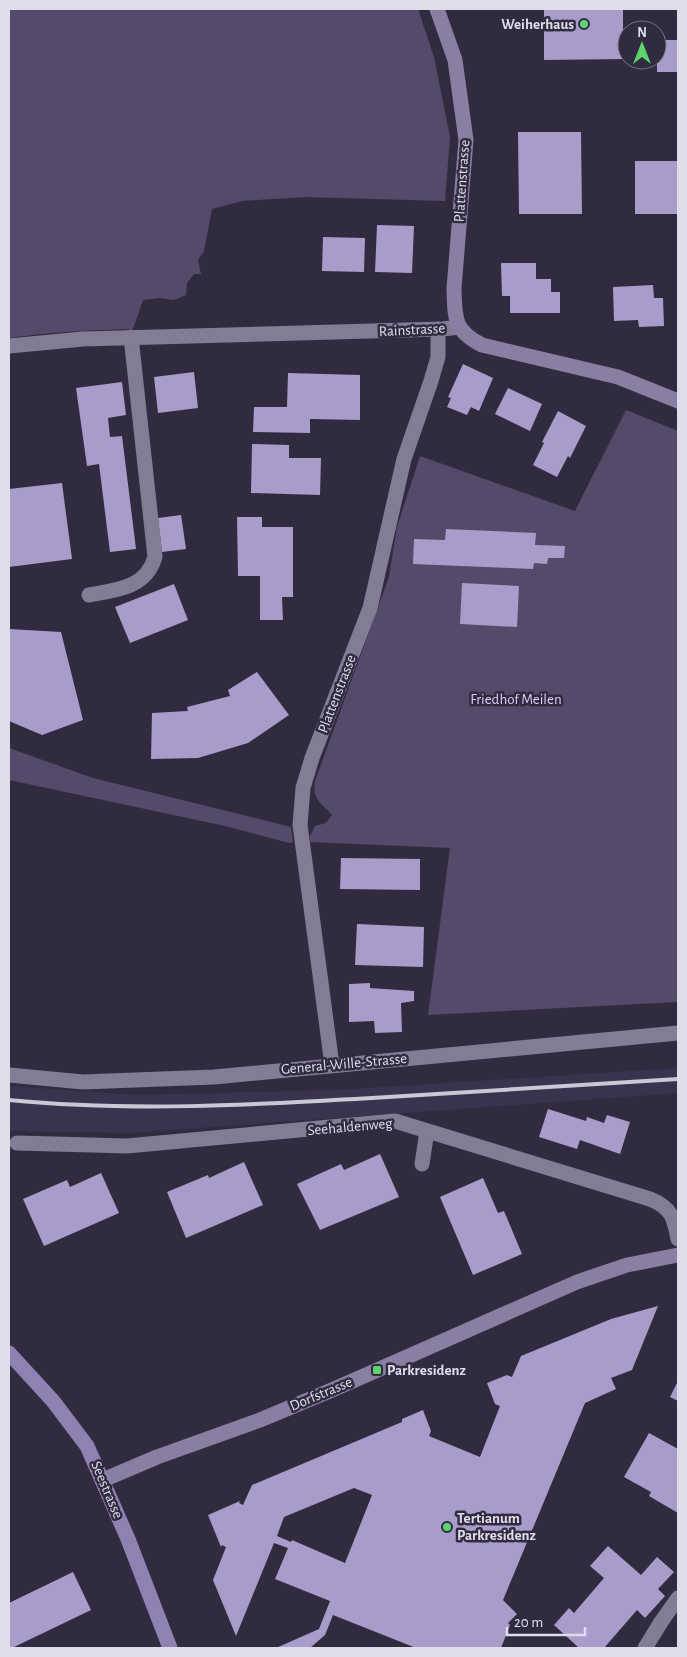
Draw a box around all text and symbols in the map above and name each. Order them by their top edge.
place label: Weiherhaus [501,17,574,32]
marker: Weiherhaus [578,18,590,30]
north arrow [617,20,667,70]
text: N [637,26,647,40]
street label: Plattenstrasse [452,139,472,223]
street label: Rainstrasse [378,321,446,339]
street label: Plattenstrasse [315,653,359,735]
park label: Friedhof Meilen [470,692,562,707]
street label: General-Wille-Strasse [280,1051,408,1077]
street label: Seehaldenweg [307,1116,394,1138]
place label: Parkresidenz [387,1363,466,1378]
marker: Parkresidenz [371,1364,383,1376]
street label: Dorfstrasse [288,1374,355,1414]
street label: Seestrasse [88,1459,126,1521]
place label: Tertianum Parkresidenz [457,1511,536,1543]
marker: Tertianum Parkresidenz [441,1521,453,1533]
scale bar [507,1604,584,1636]
text: 20 m [514,1615,543,1630]

